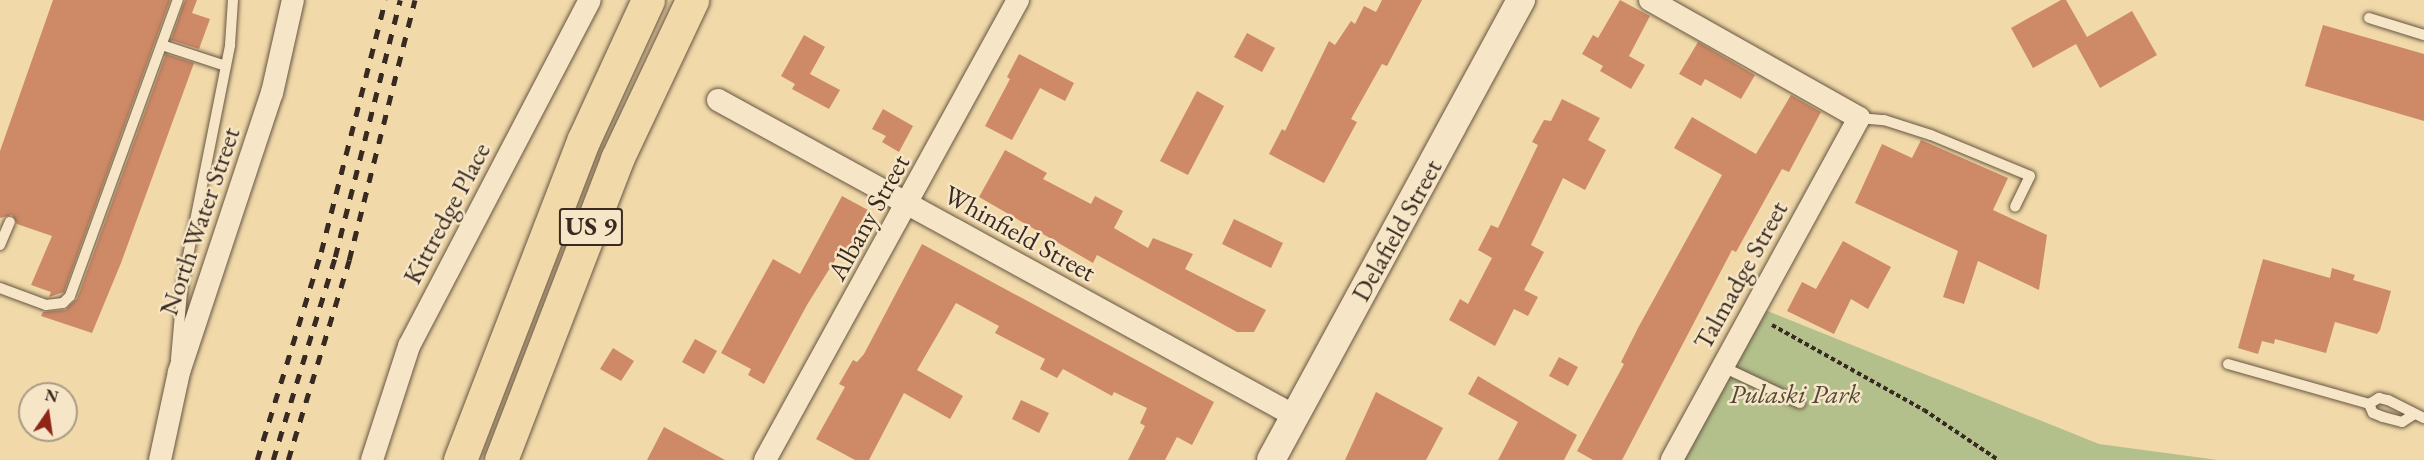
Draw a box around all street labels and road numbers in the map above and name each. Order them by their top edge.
street label: North Water Street [152,123,246,319]
street label: Kittredge Place [395,137,497,289]
street label: Albany Street [820,148,916,286]
street label: Delafield Street [1344,153,1448,307]
street label: Whinfield Street [938,178,1102,288]
street label: Talmadge Street [1686,195,1794,355]
road number: US 9 [558,204,624,250]

